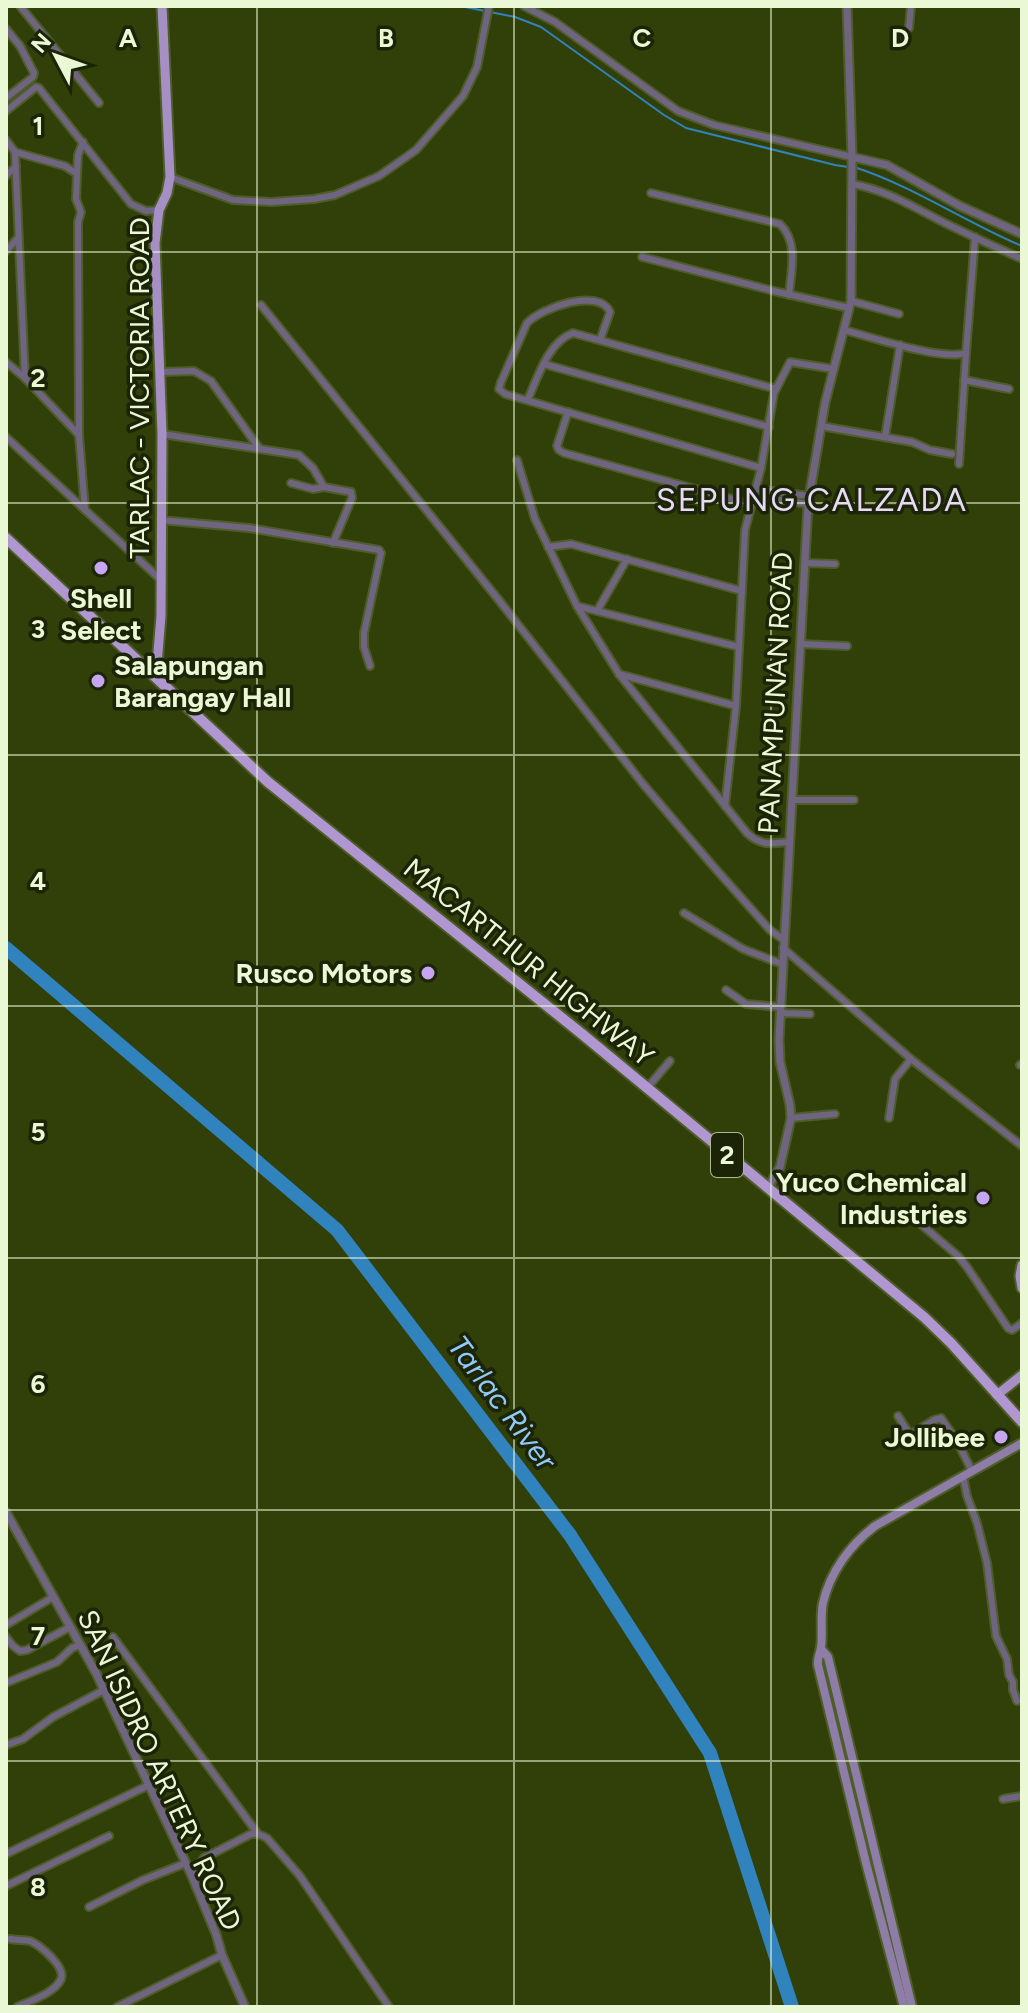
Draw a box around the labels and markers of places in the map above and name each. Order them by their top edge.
marker: Shell Select [92,559,110,577]
place label: Shell Select [60,581,142,647]
place label: Salapungan Barangay Hall [114,648,291,714]
marker: Salapungan Barangay Hall [89,672,107,690]
place label: Rusco Motors [236,956,412,990]
marker: Rusco Motors [419,964,437,982]
place label: Yuco Chemical Industries [776,1165,967,1231]
marker: Yuco Chemical Industries [974,1189,992,1207]
place label: Jollibee [884,1420,985,1454]
marker: Jollibee [992,1428,1010,1446]

